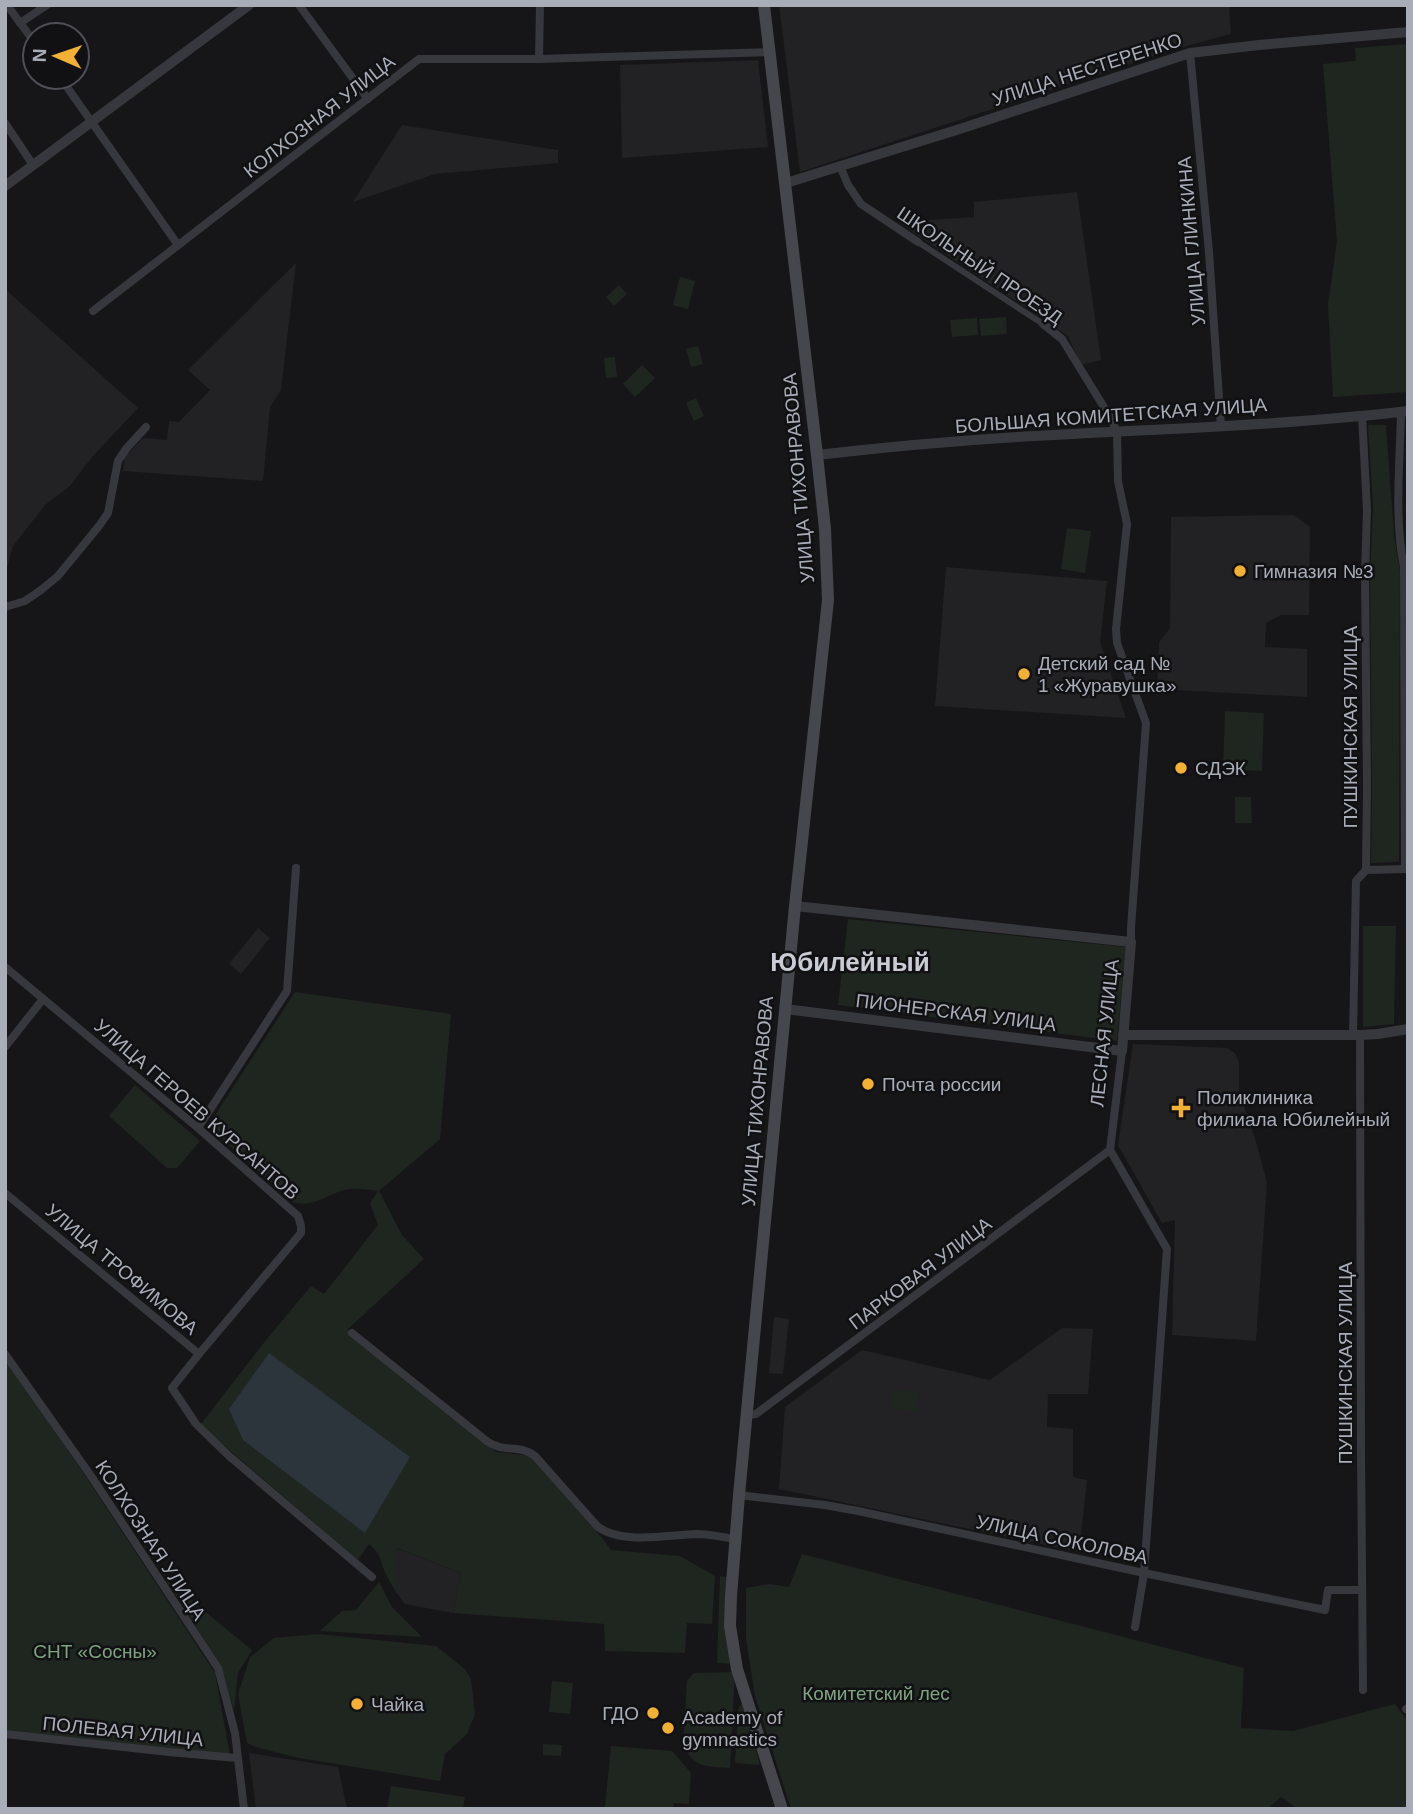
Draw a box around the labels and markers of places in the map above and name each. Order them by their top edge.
place label: Гимназия №3 [1254,561,1374,582]
marker: Гимназия №3 [1232,563,1248,579]
place label: Детский сад № 1 «Журавушка» [1038,653,1176,696]
marker: Детский сад № 1 «Журавушка» [1016,666,1032,682]
place label: СДЭК [1195,758,1246,779]
marker: СДЭК [1173,760,1189,776]
place label: Почта россии [882,1074,1001,1095]
marker: Почта россии [860,1076,876,1092]
place label: Поликлиника филиала Юбилейный [1197,1087,1390,1130]
marker: Поликлиника филиала Юбилейный [1171,1098,1191,1118]
place label: Чайка [371,1694,425,1715]
marker: Чайка [349,1696,365,1712]
place label: ГДО [602,1703,639,1724]
marker: ГДО [645,1705,661,1721]
place label: Academy of gymnastics [682,1707,783,1750]
marker: Academy of gymnastics [660,1720,676,1736]

